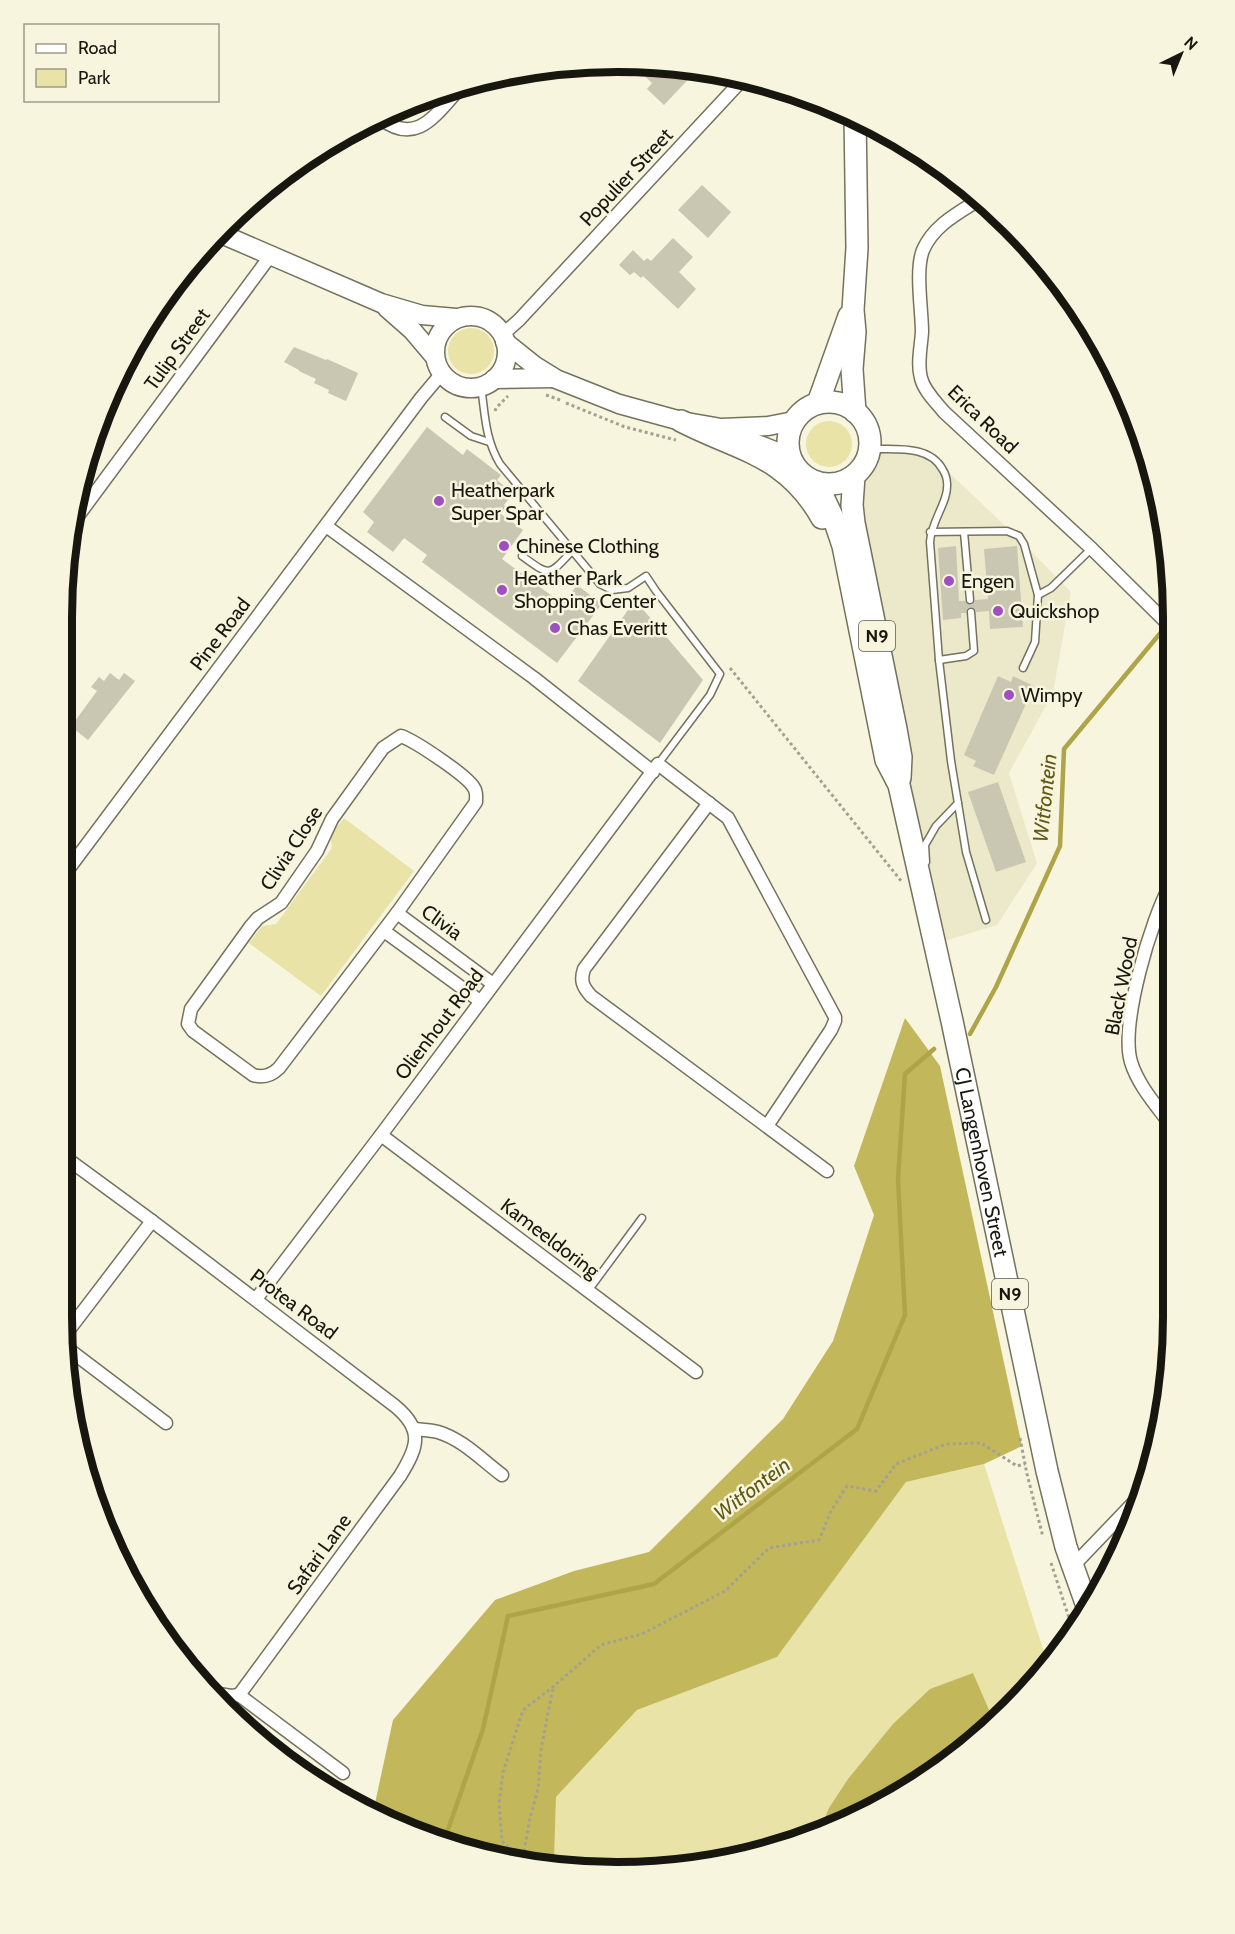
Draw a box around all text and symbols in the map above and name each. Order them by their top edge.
legend [24,24,219,102]
north arrow [1151,24,1211,84]
text: N [1180,33,1202,54]
text: Road [78,37,117,59]
text: Park [78,67,111,89]
street label: Populier Street [575,123,678,231]
street label: Tulip Street [139,303,215,395]
street label: Erica Road [943,380,1023,458]
place label: Heatherpark Super Spar [451,478,555,525]
marker: Heatherpark Super Spar [432,494,446,508]
place label: Chinese Clothing [516,534,660,558]
marker: Chinese Clothing [497,539,511,553]
place label: Heather Park Shopping Center [514,566,657,613]
place label: Engen [961,569,1014,593]
marker: Engen [942,574,956,588]
marker: Heather Park Shopping Center [495,583,509,597]
street label: Pine Road [185,593,255,675]
place label: Quickshop [1010,599,1099,623]
marker: Quickshop [991,604,1005,618]
place label: Chas Everitt [567,616,668,640]
marker: Chas Everitt [548,621,562,635]
road number: N9 [859,621,895,651]
place label: Wimpy [1021,683,1083,707]
marker: Wimpy [1002,688,1016,702]
water label: Witfontein [1027,752,1062,844]
street label: Clivia Close [255,801,327,895]
street label: Clivia [417,899,468,945]
street label: Black Wood [1100,935,1142,1037]
street label: Olienhout Road [390,964,488,1084]
street label: CJ Langenhoven Street [950,1065,1013,1259]
street label: Kameeldoring [496,1193,605,1284]
street label: Protea Road [246,1264,342,1344]
road number: N9 [992,1279,1028,1309]
water label: Witfontein [709,1452,795,1525]
street label: Safari Lane [282,1509,356,1599]

